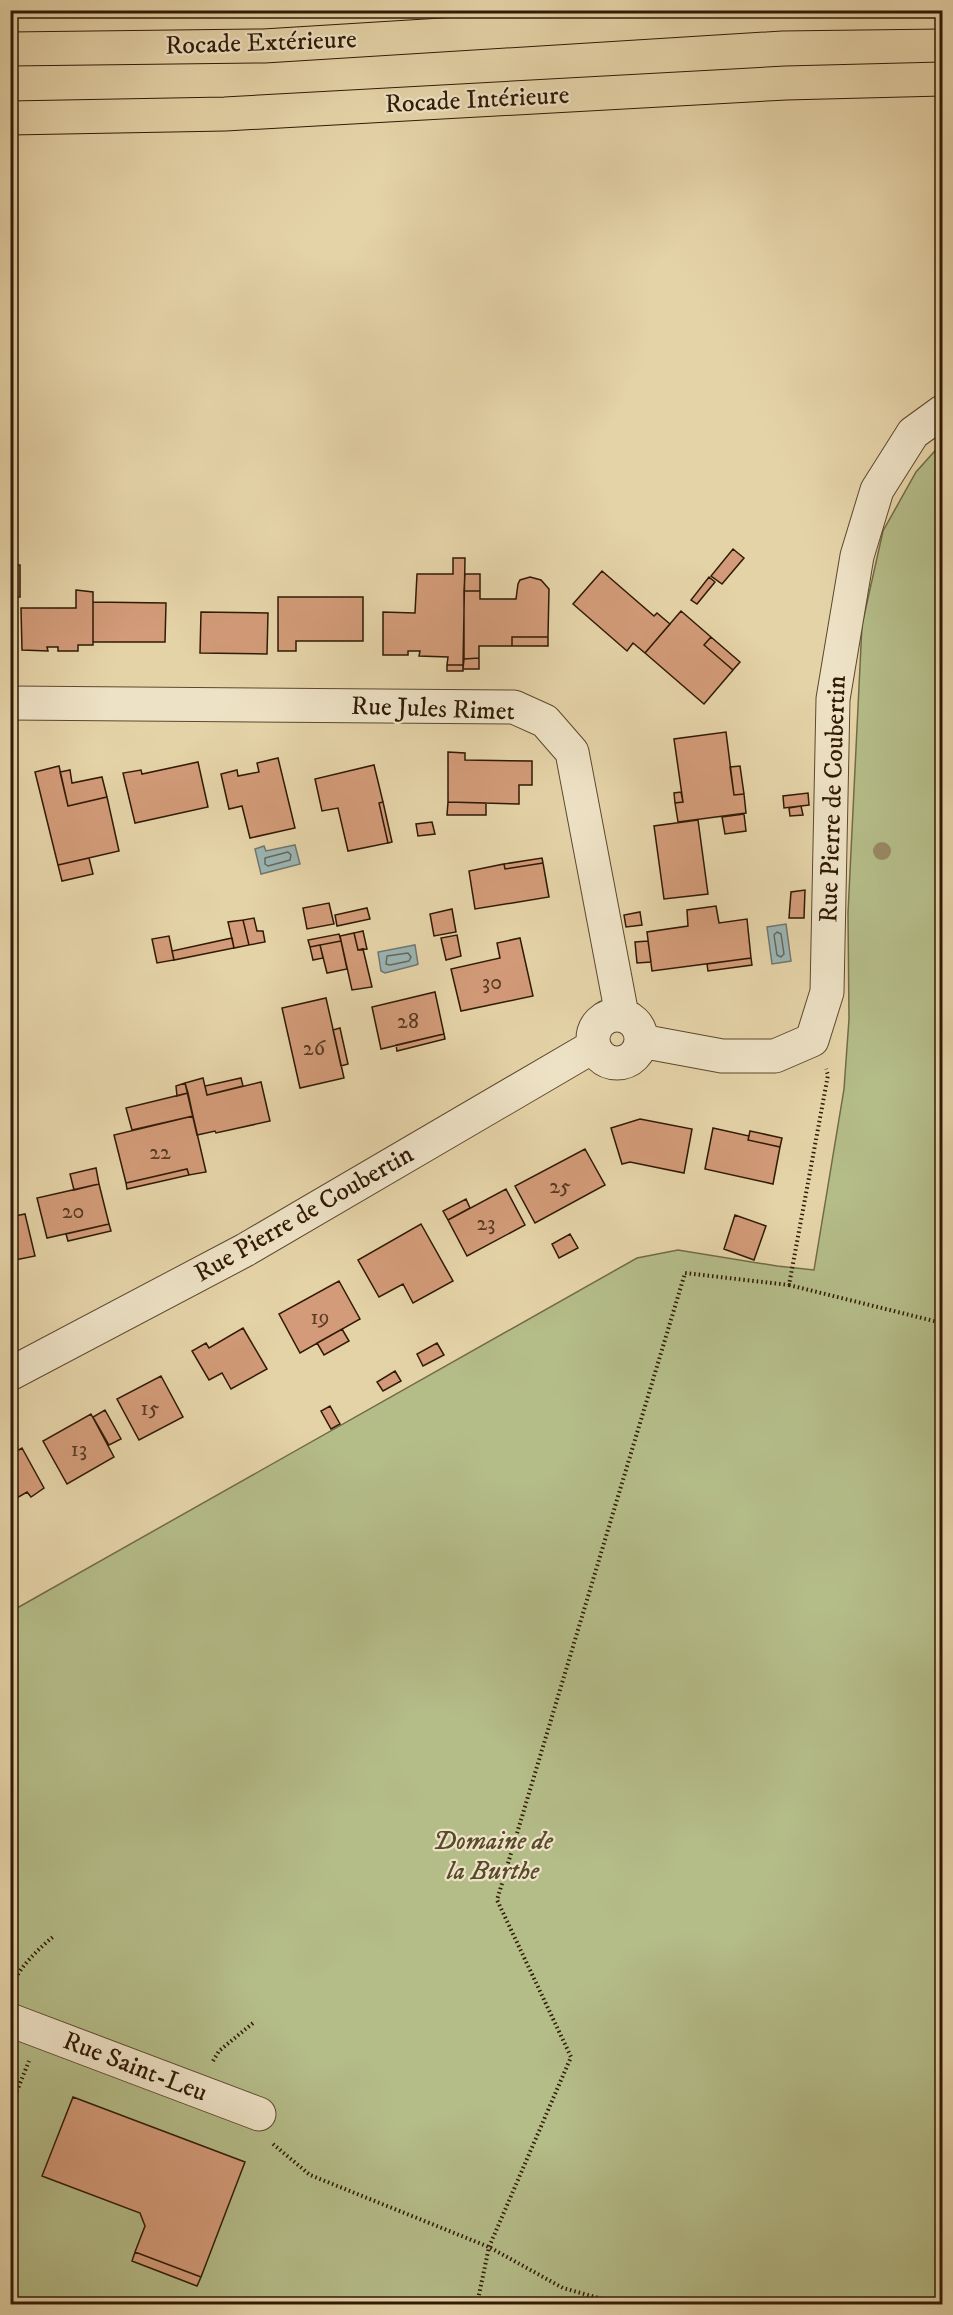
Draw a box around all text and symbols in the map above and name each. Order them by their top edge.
street label: Rocade Extérieure [165,23,357,63]
street label: Rocade Intérieure [384,79,570,121]
street label: Rue Pierre de Coubertin [812,674,854,923]
street label: Rue Jules Rimet [351,690,515,728]
house number: 30 [482,969,502,996]
house number: 28 [397,1008,419,1035]
house number: 26 [303,1035,327,1062]
street label: Rue Pierre de Coubertin [189,1138,420,1290]
house number: 22 [149,1139,171,1166]
house number: 25 [549,1173,571,1200]
house number: 20 [62,1198,84,1225]
house number: 23 [476,1210,496,1237]
house number: 19 [311,1304,330,1331]
house number: 15 [141,1395,160,1422]
house number: 13 [71,1436,87,1463]
park label: Domaine de la Burthe [433,1825,554,1888]
street label: Rue Saint-Leu [58,2024,212,2110]

